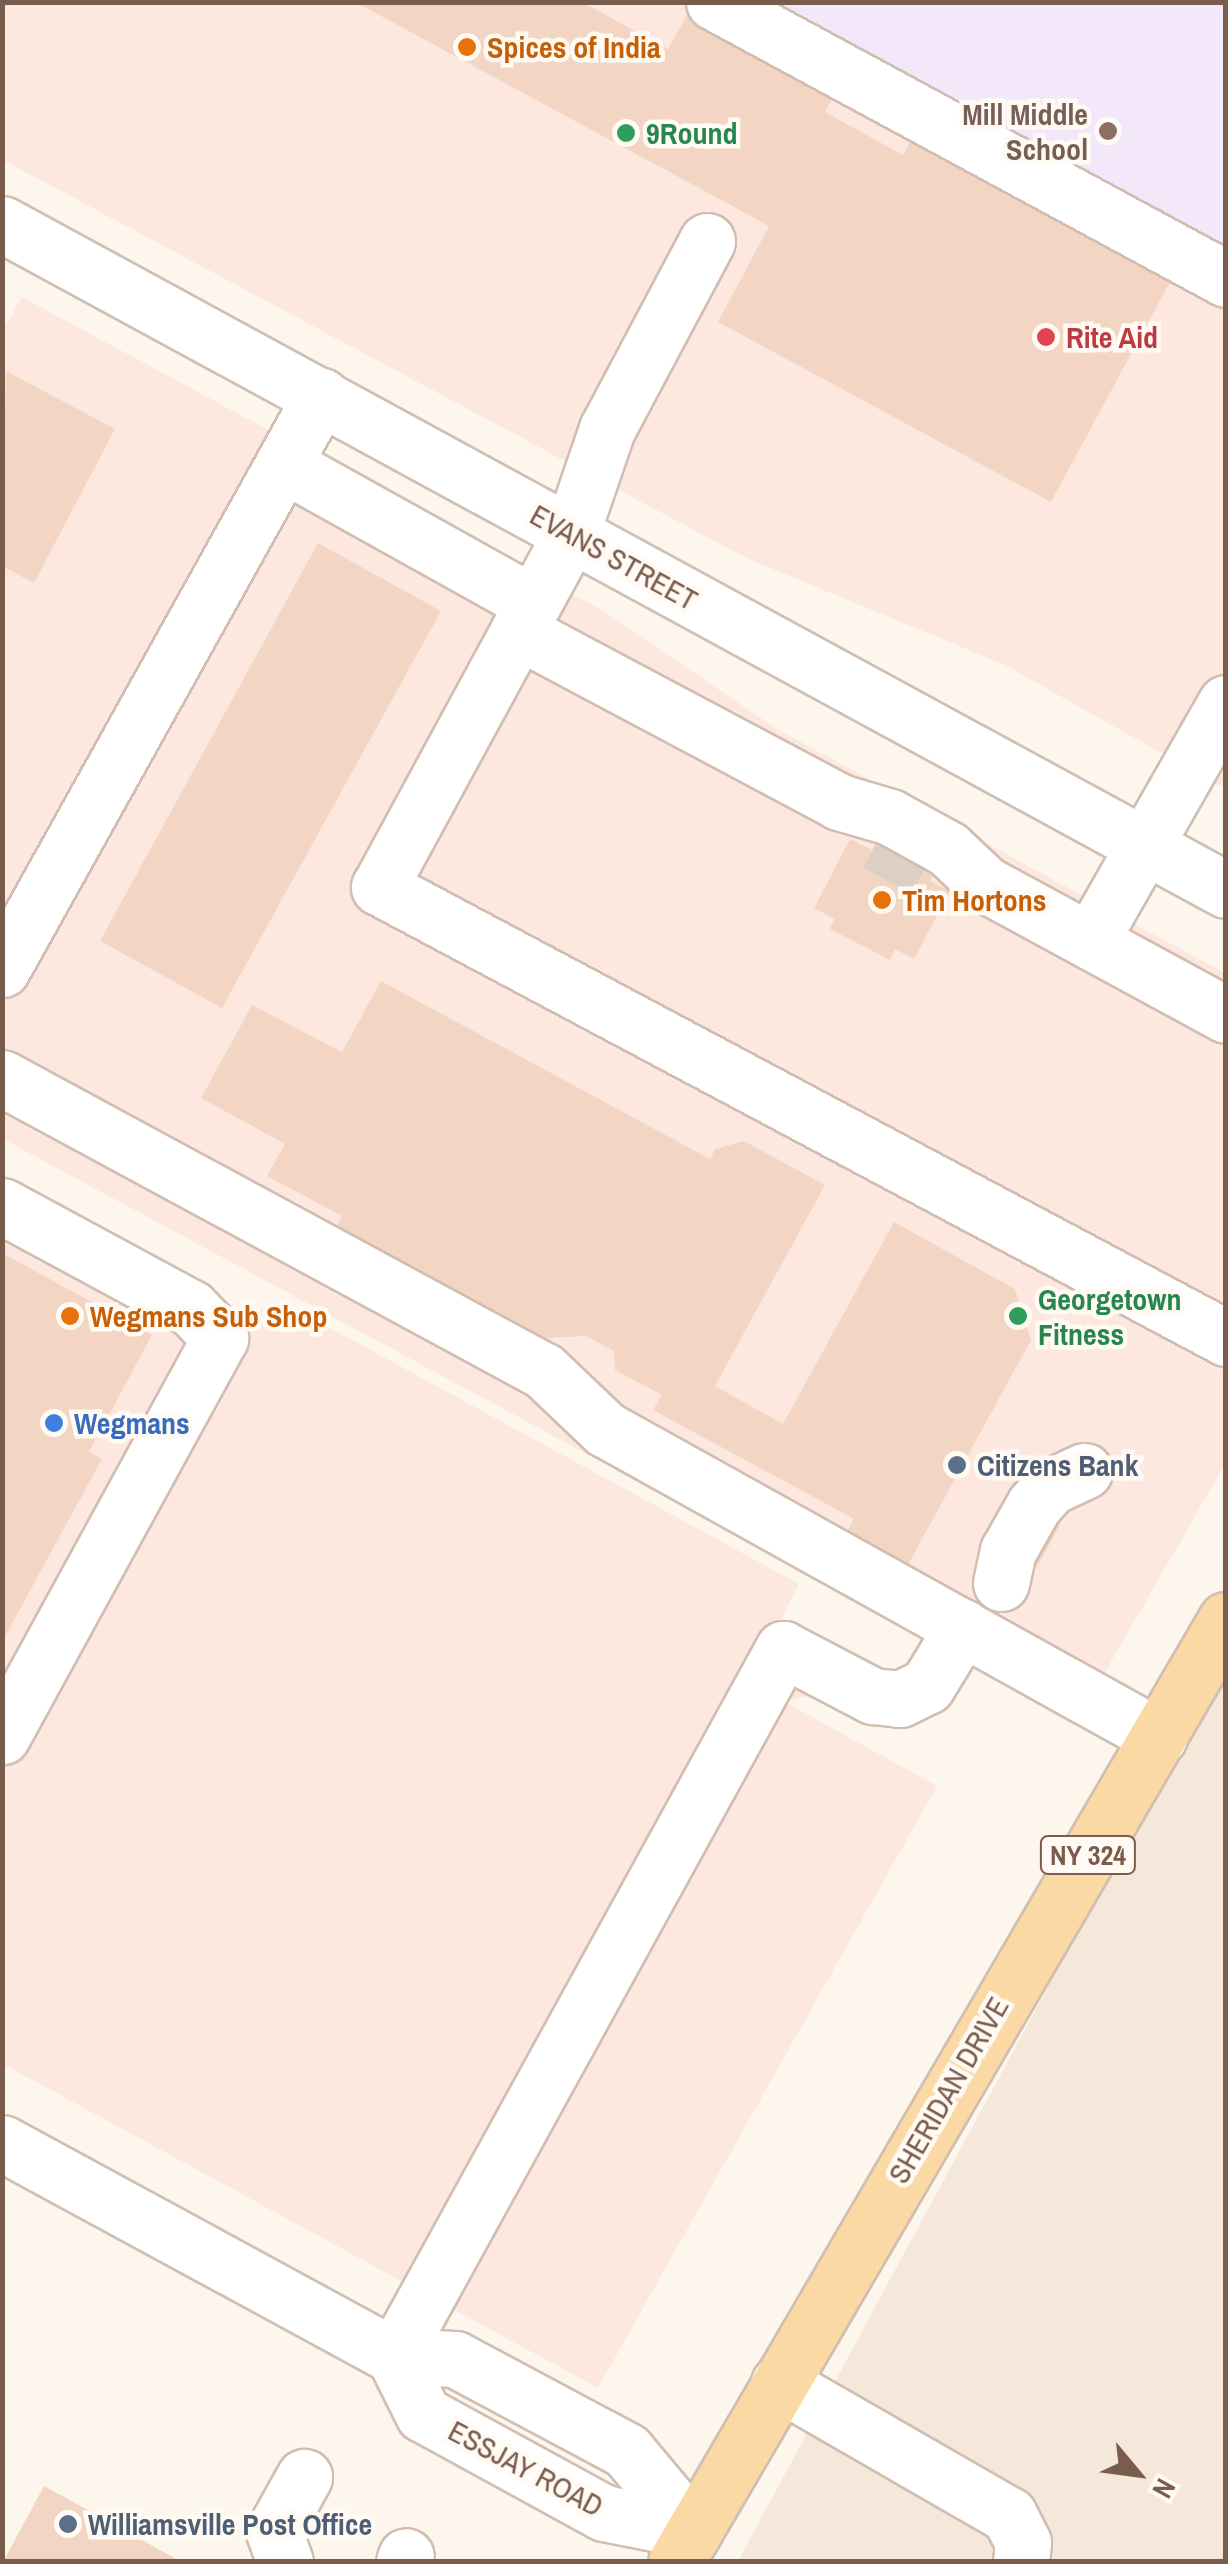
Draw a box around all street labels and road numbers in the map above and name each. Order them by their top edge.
street label: EVANS STREET [524,496,704,618]
road number: NY 324 [1038,1832,1138,1878]
street label: SHERIDAN DRIVE [880,1990,1016,2190]
street label: ESSJAY ROAD [442,2412,610,2524]

